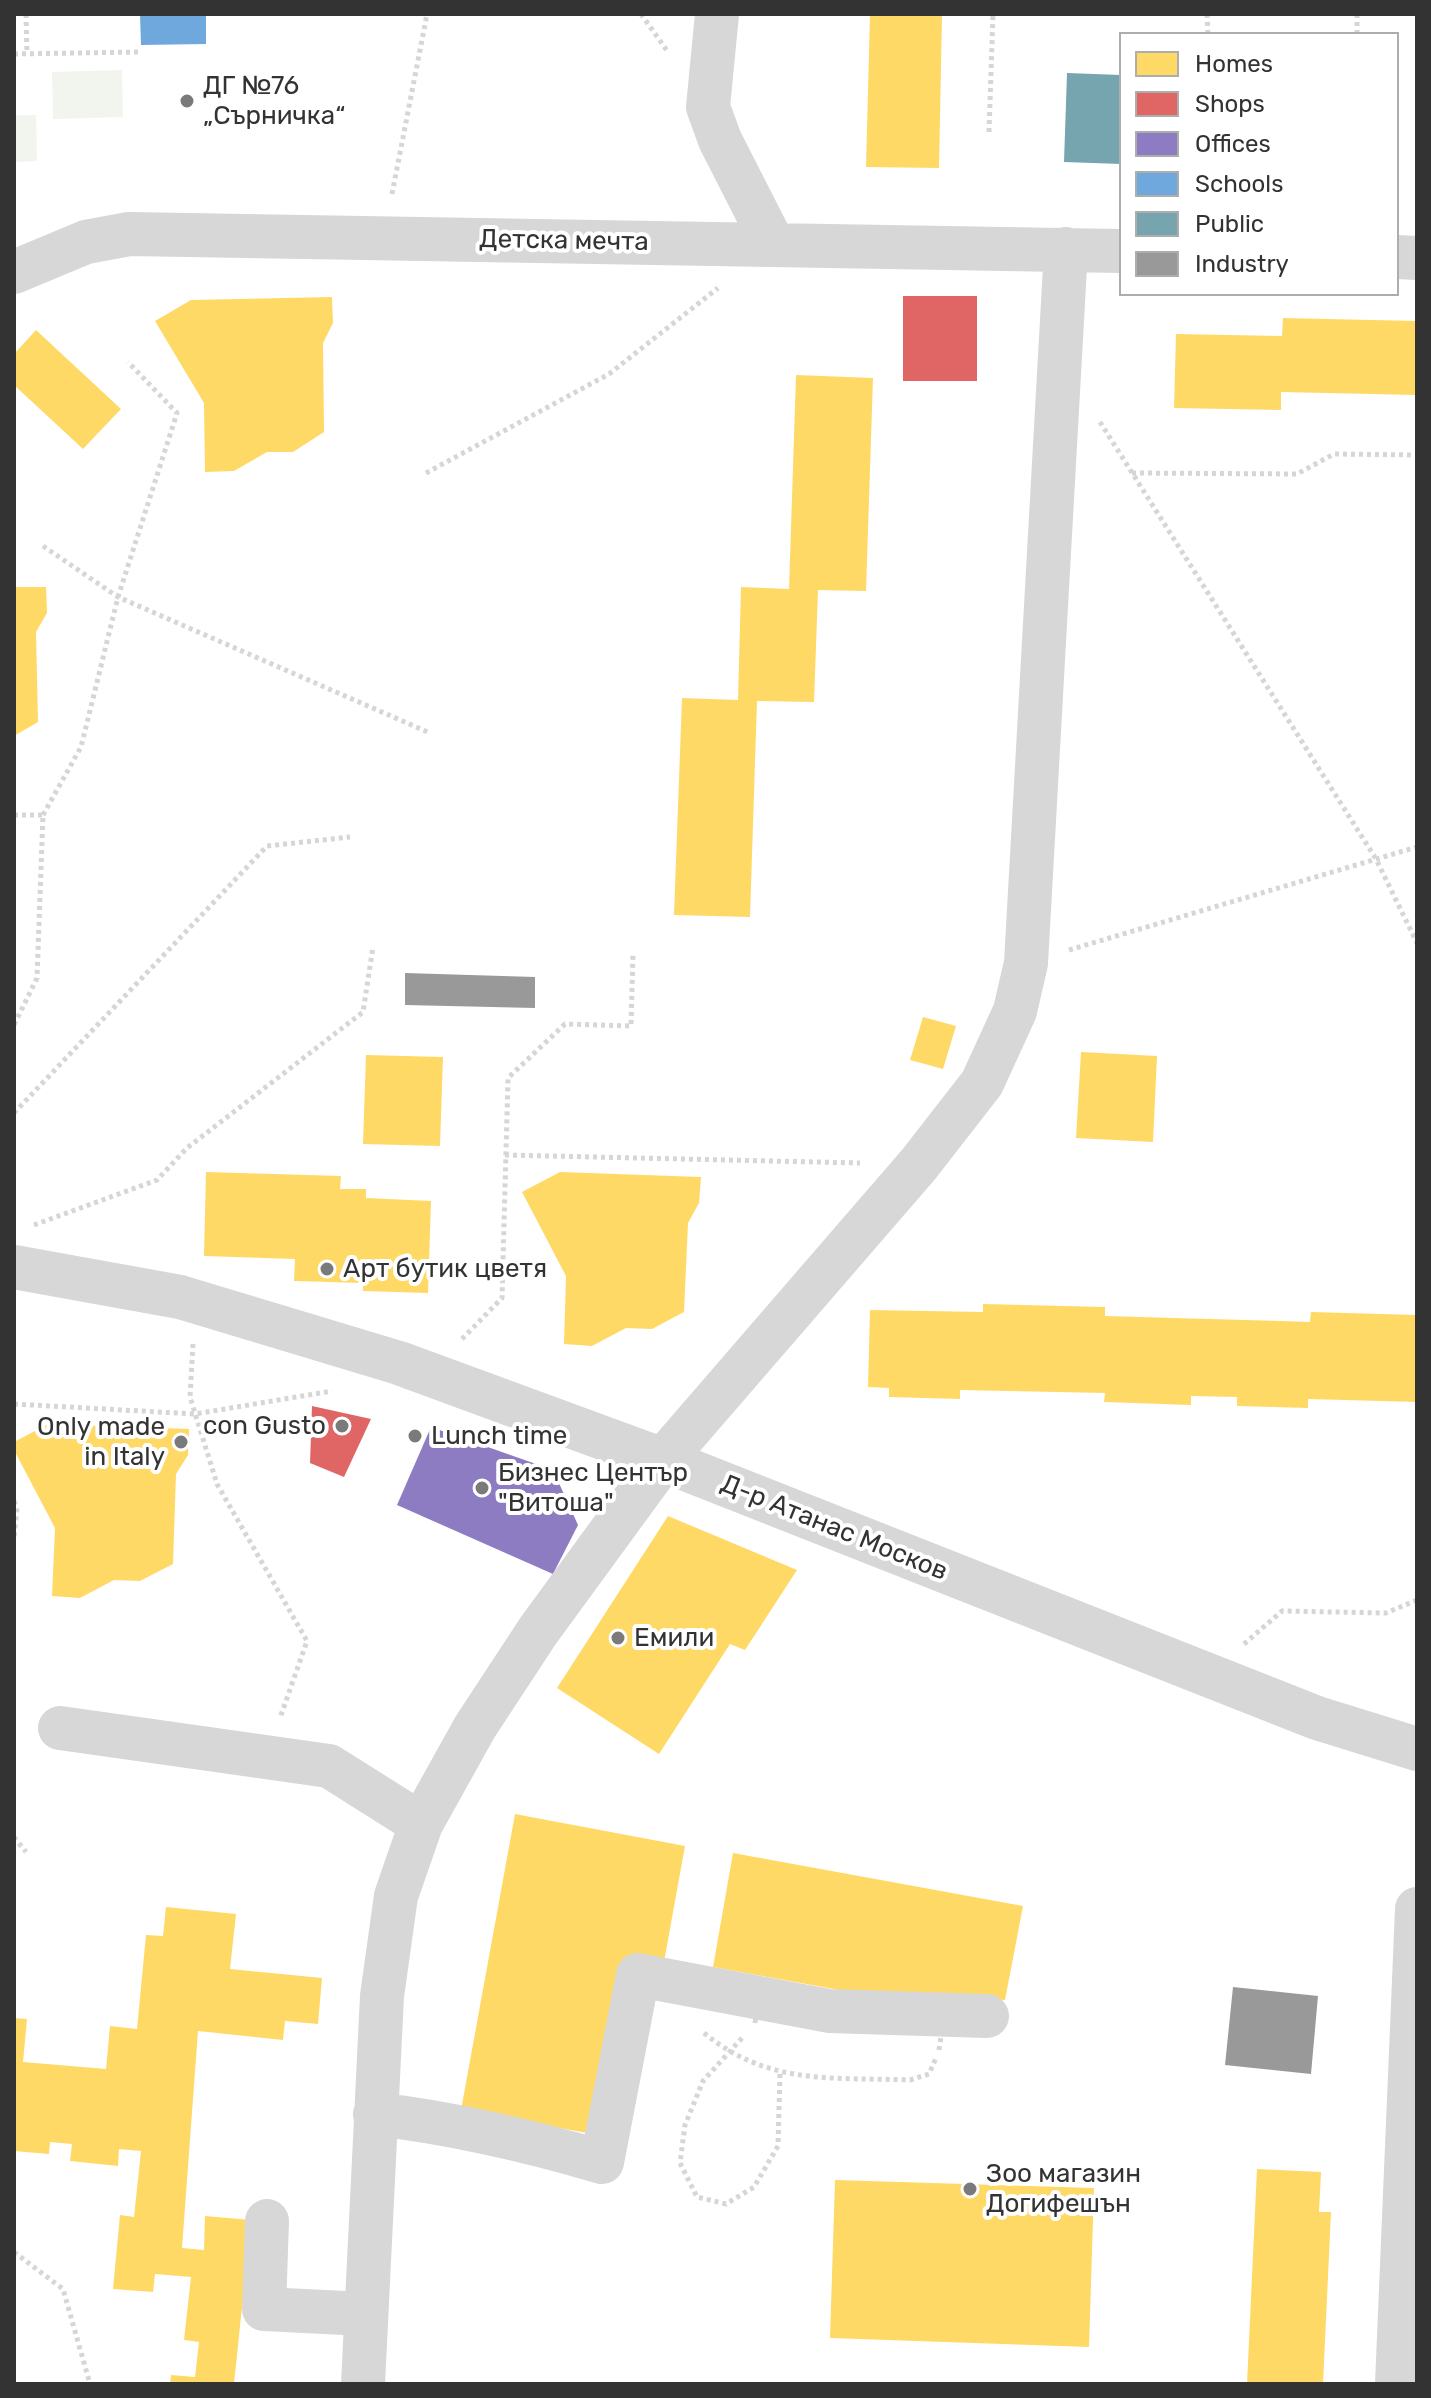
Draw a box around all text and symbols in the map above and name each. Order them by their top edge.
legend [1119,32,1399,296]
text: Homes [1195,50,1273,78]
place label: ДГ №76 „Сърничка“ [203,70,345,132]
text: Shops [1195,90,1265,118]
marker: ДГ №76 „Сърничка“ [178,92,196,110]
text: Offices [1195,130,1271,158]
text: Schools [1195,170,1283,198]
text: Public [1195,210,1264,238]
street label: Детска мечта [479,224,649,258]
text: Industry [1195,250,1289,278]
place label: Арт бутик цветя [343,1253,547,1285]
marker: Арт бутик цветя [318,1260,336,1278]
place label: con Gusto [203,1410,326,1442]
place label: Only made in Italy [37,1411,165,1472]
marker: con Gusto [333,1417,351,1435]
place label: Lunch time [431,1420,567,1452]
marker: Lunch time [406,1427,424,1445]
marker: Only made in Italy [172,1433,190,1451]
place label: Бизнес Център "Витоша" [498,1457,688,1518]
street label: Д-р Атанас Москов [716,1468,952,1588]
marker: Бизнес Център "Витоша" [473,1479,491,1497]
place label: Емили [634,1622,714,1654]
marker: Емили [609,1629,627,1647]
place label: Зоо магазин Догифешън [986,2158,1141,2220]
marker: Зоо магазин Догифешън [961,2180,979,2198]

